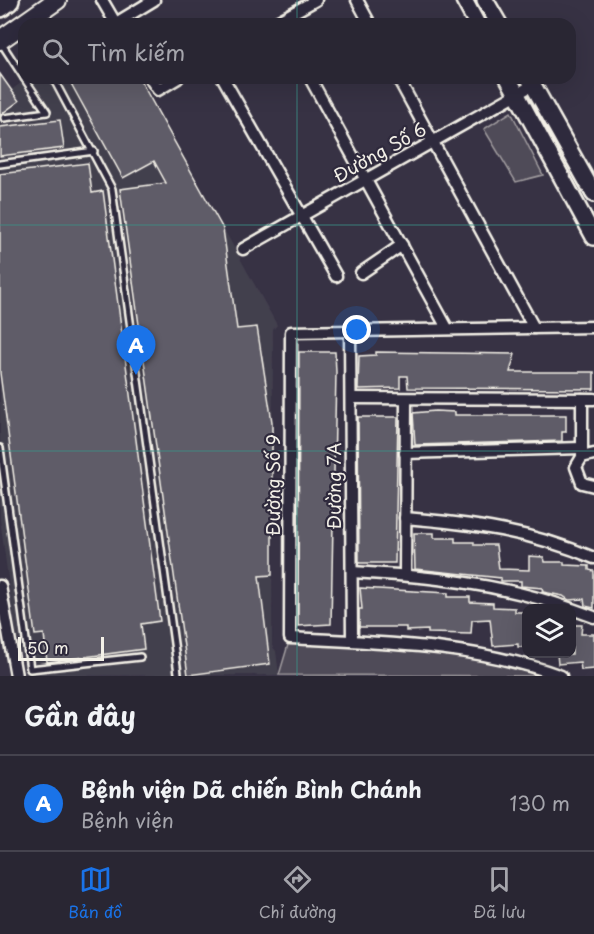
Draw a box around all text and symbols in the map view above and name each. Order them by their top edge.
search box [18,18,576,84]
icon: search [39,35,72,68]
text: Tìm kiếm [87,35,185,68]
street label: Đường Số 6 [328,115,431,188]
your location [342,315,371,344]
pin: A [116,326,156,375]
street label: Đường Số 9 [259,434,286,536]
street label: Đường 7A [320,442,347,530]
map controls [522,604,576,658]
button: layers [522,604,576,658]
scale bar [18,634,104,662]
text: 50 m [27,635,68,659]
text: Gần đây [24,696,136,735]
text: Bệnh viện Dã chiến Bình Chánh [81,772,422,805]
text: A [36,788,51,818]
text: 130 m [510,788,570,818]
text: Bệnh viện [81,805,174,835]
tab: Bản đồ [68,863,122,923]
tab: Chỉ đường [259,863,337,923]
tab: Đã lưu [473,863,526,923]

